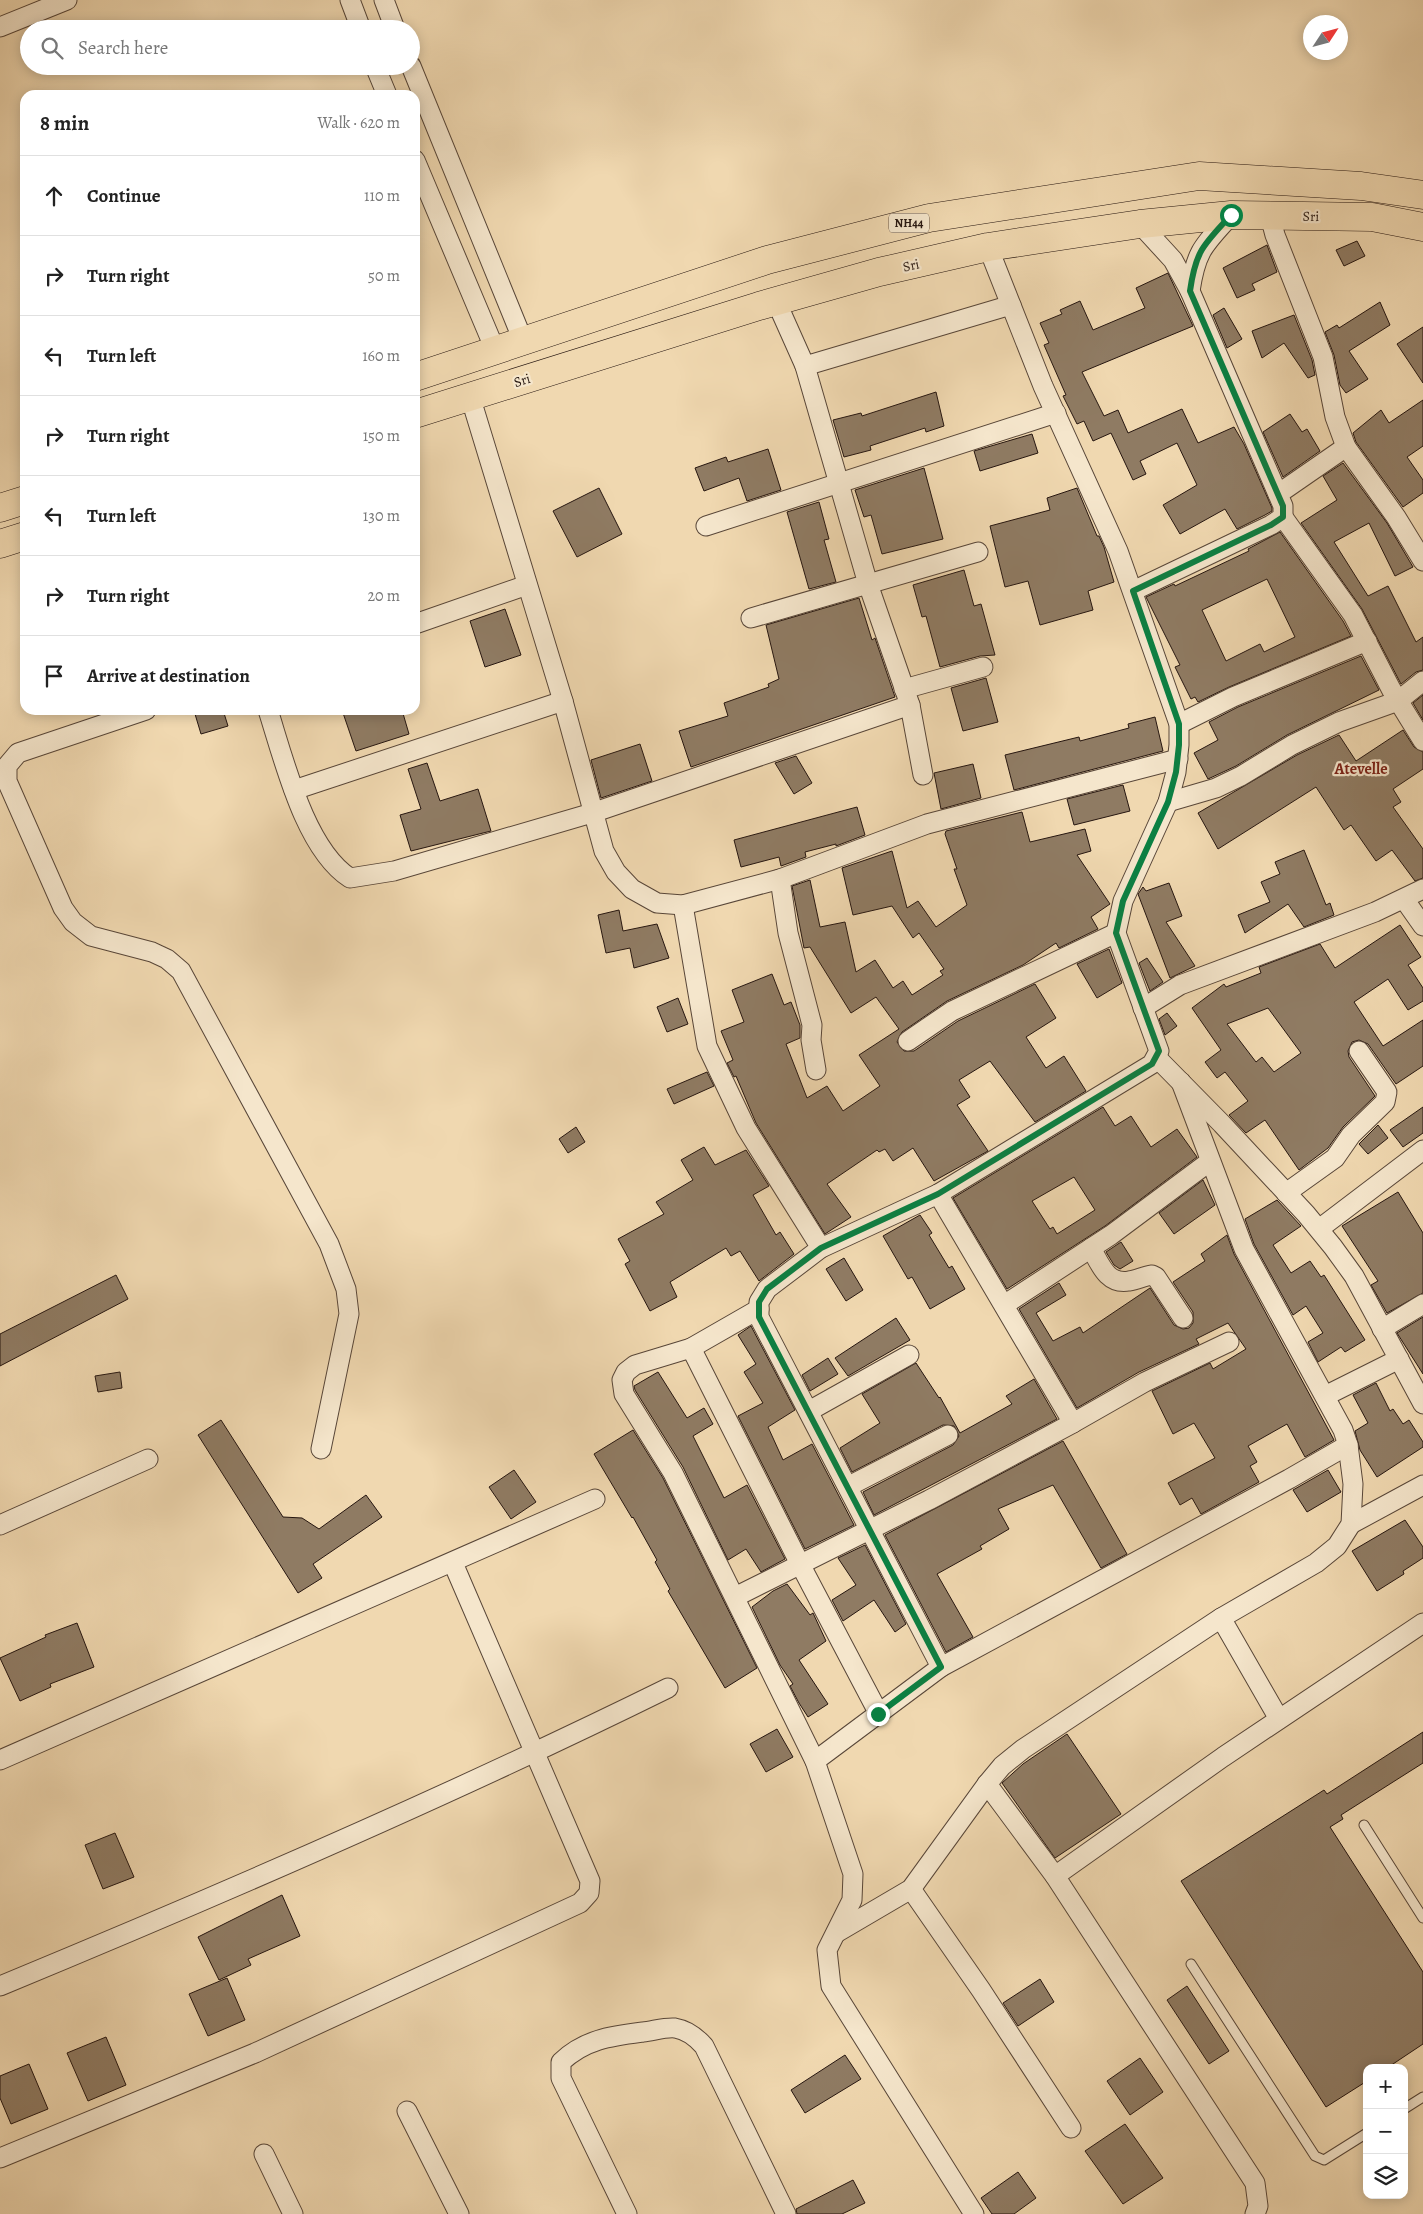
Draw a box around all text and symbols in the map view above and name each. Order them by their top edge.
north arrow [1303,15,1348,60]
search box [20,20,420,75]
icon: search [38,34,66,62]
text: Search here [78,35,168,61]
text: 8 min [40,109,89,137]
text: Walk · 620 m [318,112,400,134]
icon: ahead [40,182,68,210]
text: Continue [87,183,161,209]
text: 110 m [364,185,400,207]
route start [1220,204,1243,227]
street label: Sri [1303,207,1320,226]
road number: NH44 [889,214,929,232]
street label: Sri [901,254,921,277]
icon: right [40,262,68,290]
text: Turn right [87,263,169,289]
text: 50 m [368,265,400,287]
icon: left [40,342,68,370]
text: Turn left [87,343,156,369]
text: 160 m [362,345,400,367]
street label: Sri [511,369,533,392]
icon: right [40,422,68,450]
text: Turn right [87,423,169,449]
text: 150 m [363,425,400,447]
icon: left [40,502,68,530]
text: Turn left [87,503,156,529]
text: 130 m [363,505,400,527]
icon: right [40,582,68,610]
text: Turn right [87,583,169,609]
text: 20 m [367,585,400,607]
icon: arrive [40,662,68,690]
text: Arrive at destination [87,663,250,689]
district label: Atevelle [1333,758,1388,780]
route end [867,1703,890,1726]
map controls [1363,2064,1408,2199]
button: + [1363,2064,1408,2109]
button: − [1363,2109,1408,2154]
button: layers [1363,2154,1408,2199]

